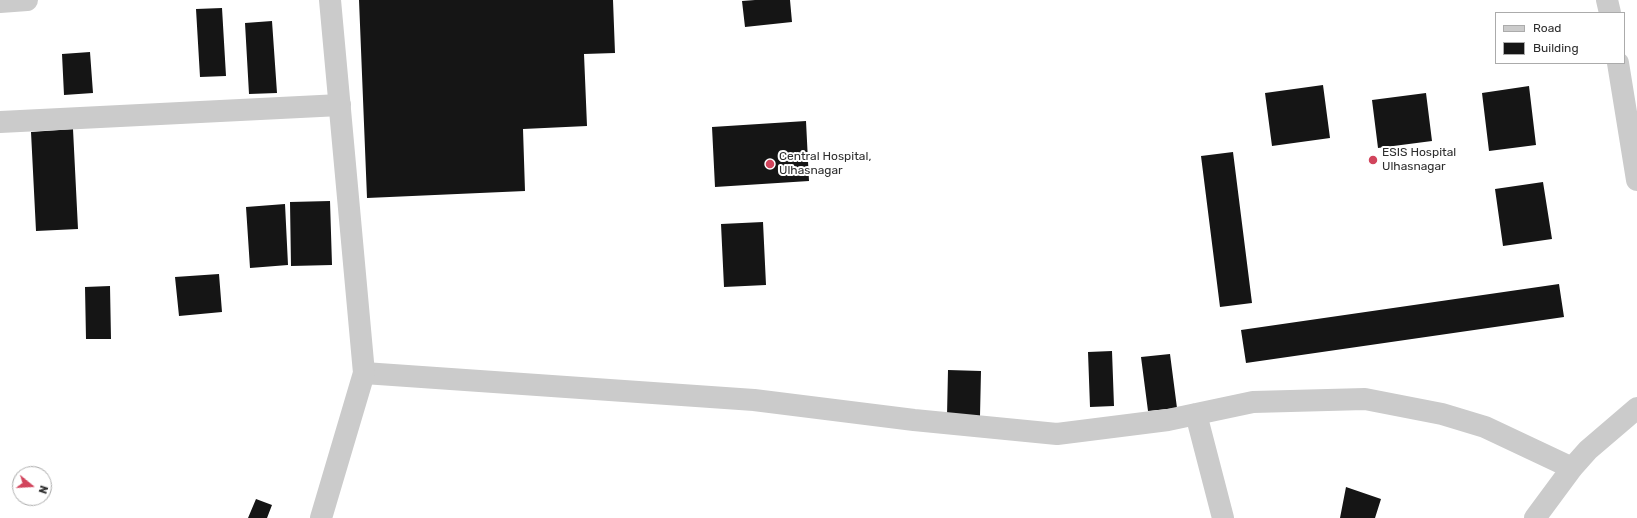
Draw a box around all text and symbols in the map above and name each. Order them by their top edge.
legend [1495,12,1625,64]
text: Road [1533,21,1561,35]
text: Building [1533,41,1579,55]
place label: ESIS Hospital Ulhasnagar [1382,146,1456,174]
place label: Central Hospital, Ulhasnagar [779,150,871,178]
marker: ESIS Hospital Ulhasnagar [1367,154,1379,166]
marker: Central Hospital, Ulhasnagar [764,158,776,170]
north arrow [12,466,52,506]
text: N [36,484,50,495]

